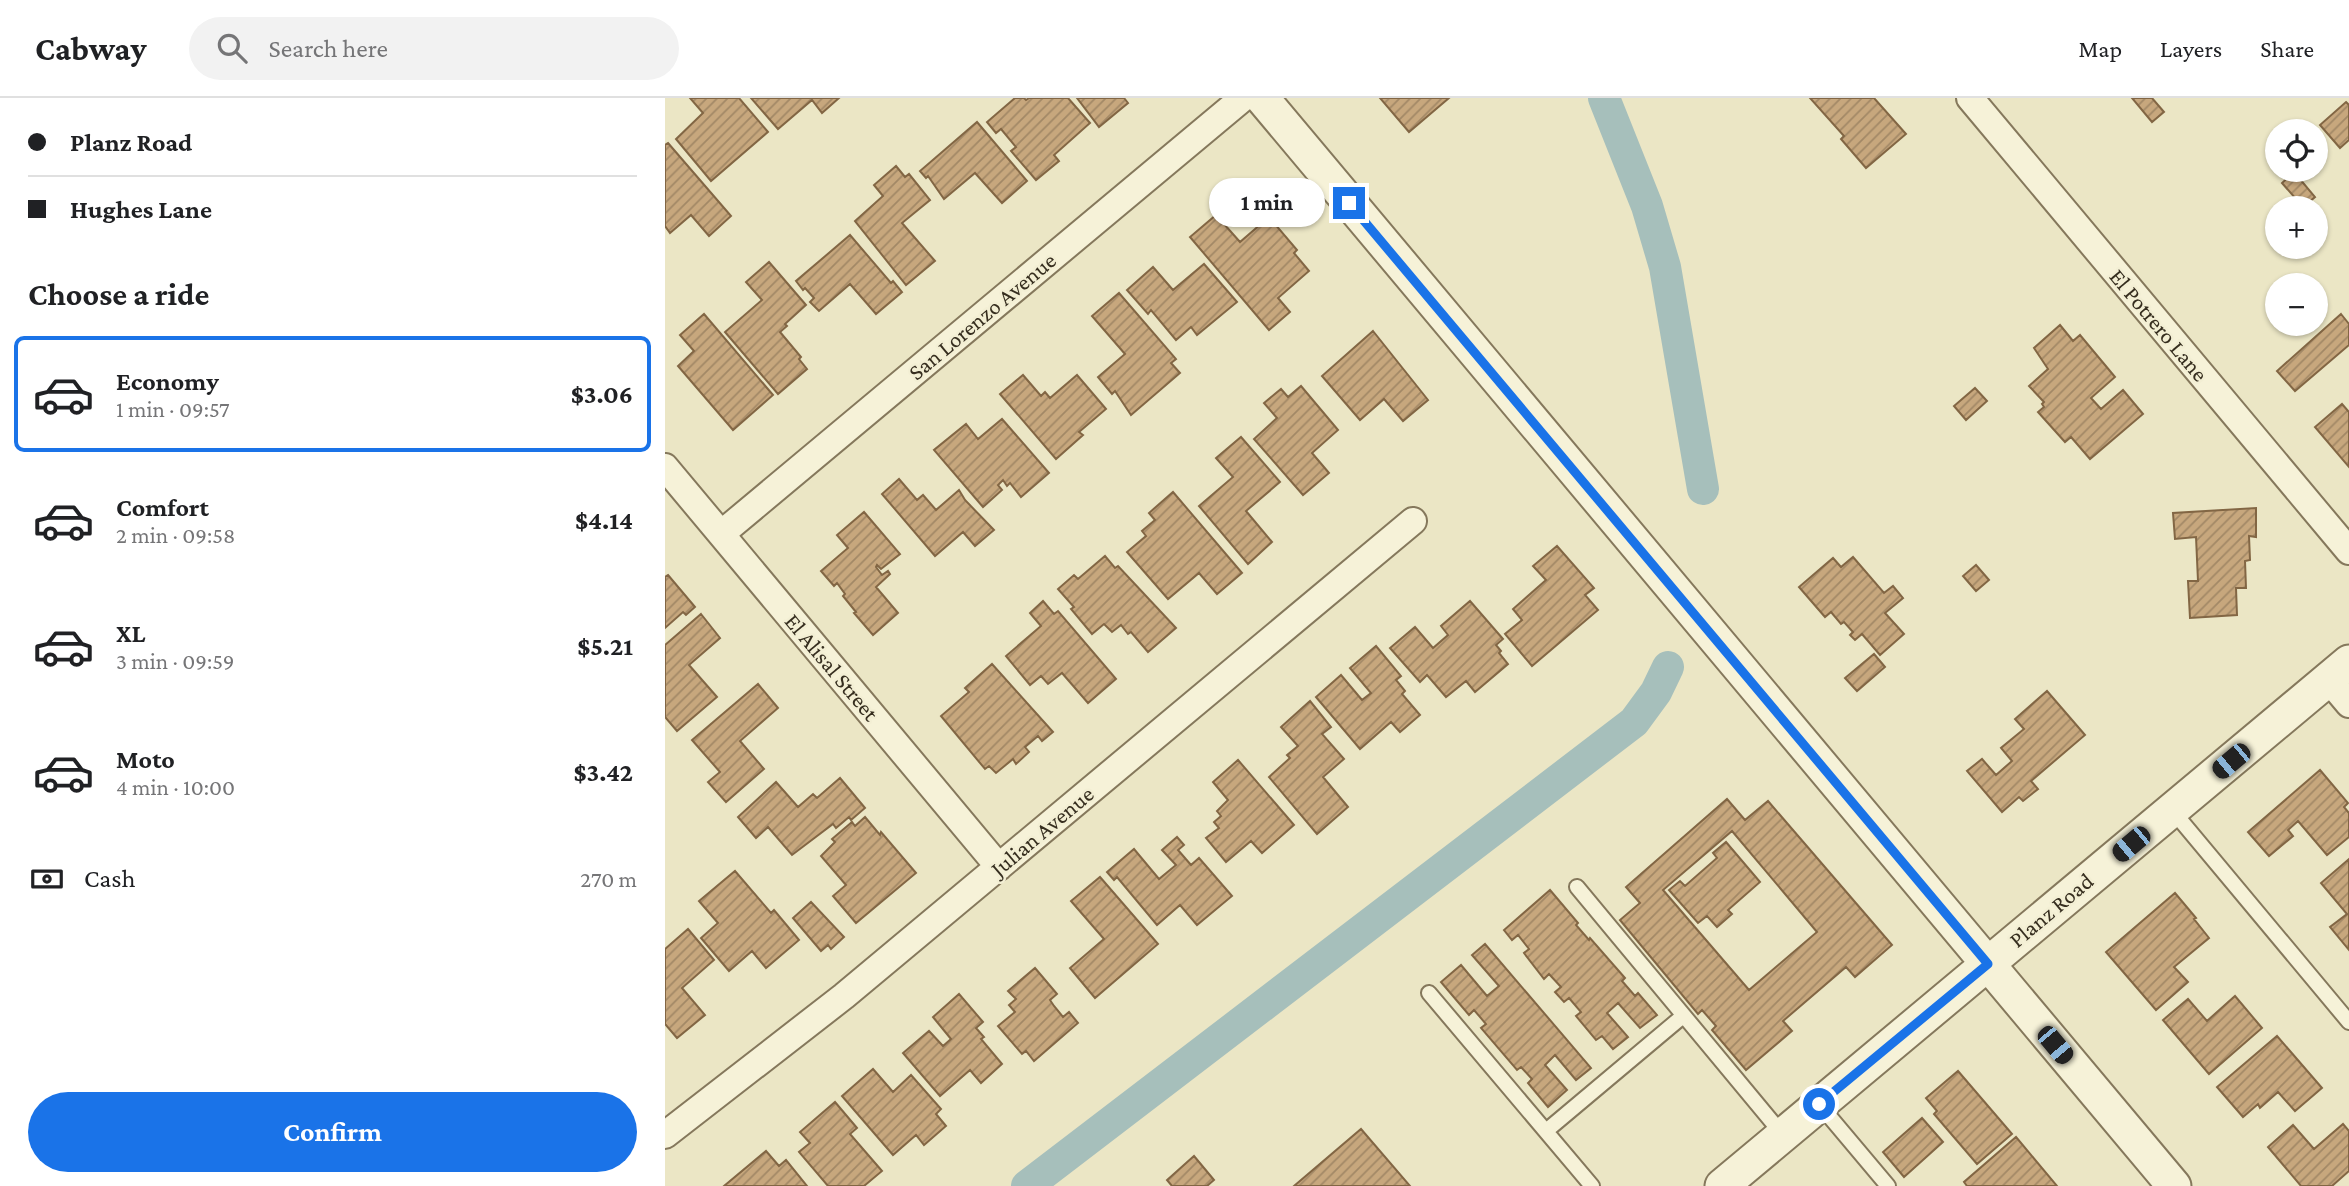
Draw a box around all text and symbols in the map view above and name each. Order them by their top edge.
search box [189,17,679,80]
icon: search [213,29,251,67]
text: Cabway [35,30,147,67]
text: Search here [269,34,388,63]
text: Map [2078,35,2122,62]
text: Layers [2160,35,2222,62]
text: Share [2260,35,2314,62]
map controls [2265,119,2328,336]
button: locate [2265,119,2328,182]
text: Planz Road [70,128,192,157]
callout: 1 min [1209,178,1325,228]
route end [1333,187,1365,219]
text: 1 min [1241,189,1293,215]
text: Hughes Lane [70,195,212,224]
button: + [2265,196,2328,259]
street label: San Lorenzo Avenue [903,247,1061,385]
street label: El Potrero Lane [2104,263,2214,387]
button: − [2265,273,2328,336]
text: Choose a ride [28,276,209,312]
icon: car [32,363,95,426]
text: Economy [116,367,219,396]
text: $3.06 [571,380,633,409]
text: 1 min · 09:57 [116,396,230,422]
icon: car [32,489,95,552]
text: Comfort [116,493,209,522]
text: $4.14 [575,506,633,535]
text: 2 min · 09:58 [116,522,235,548]
street label: El Alisal Street [780,608,885,726]
icon: car [32,615,95,678]
text: XL [116,619,145,648]
text: $5.21 [577,632,633,661]
text: 3 min · 09:59 [116,648,234,674]
car [2209,739,2254,783]
icon: car [32,741,95,804]
text: Moto [116,745,175,774]
text: $3.42 [574,758,633,787]
text: 4 min · 10:00 [116,774,235,800]
street label: Julian Avenue [984,780,1099,883]
car [2109,822,2154,866]
icon: cash [28,860,66,898]
text: Cash [84,864,135,893]
text: 270 m [580,866,637,892]
street label: Planz Road [2004,867,2098,953]
car [2034,1022,2077,1068]
route start [1803,1088,1835,1120]
button: Confirm [28,1092,637,1172]

